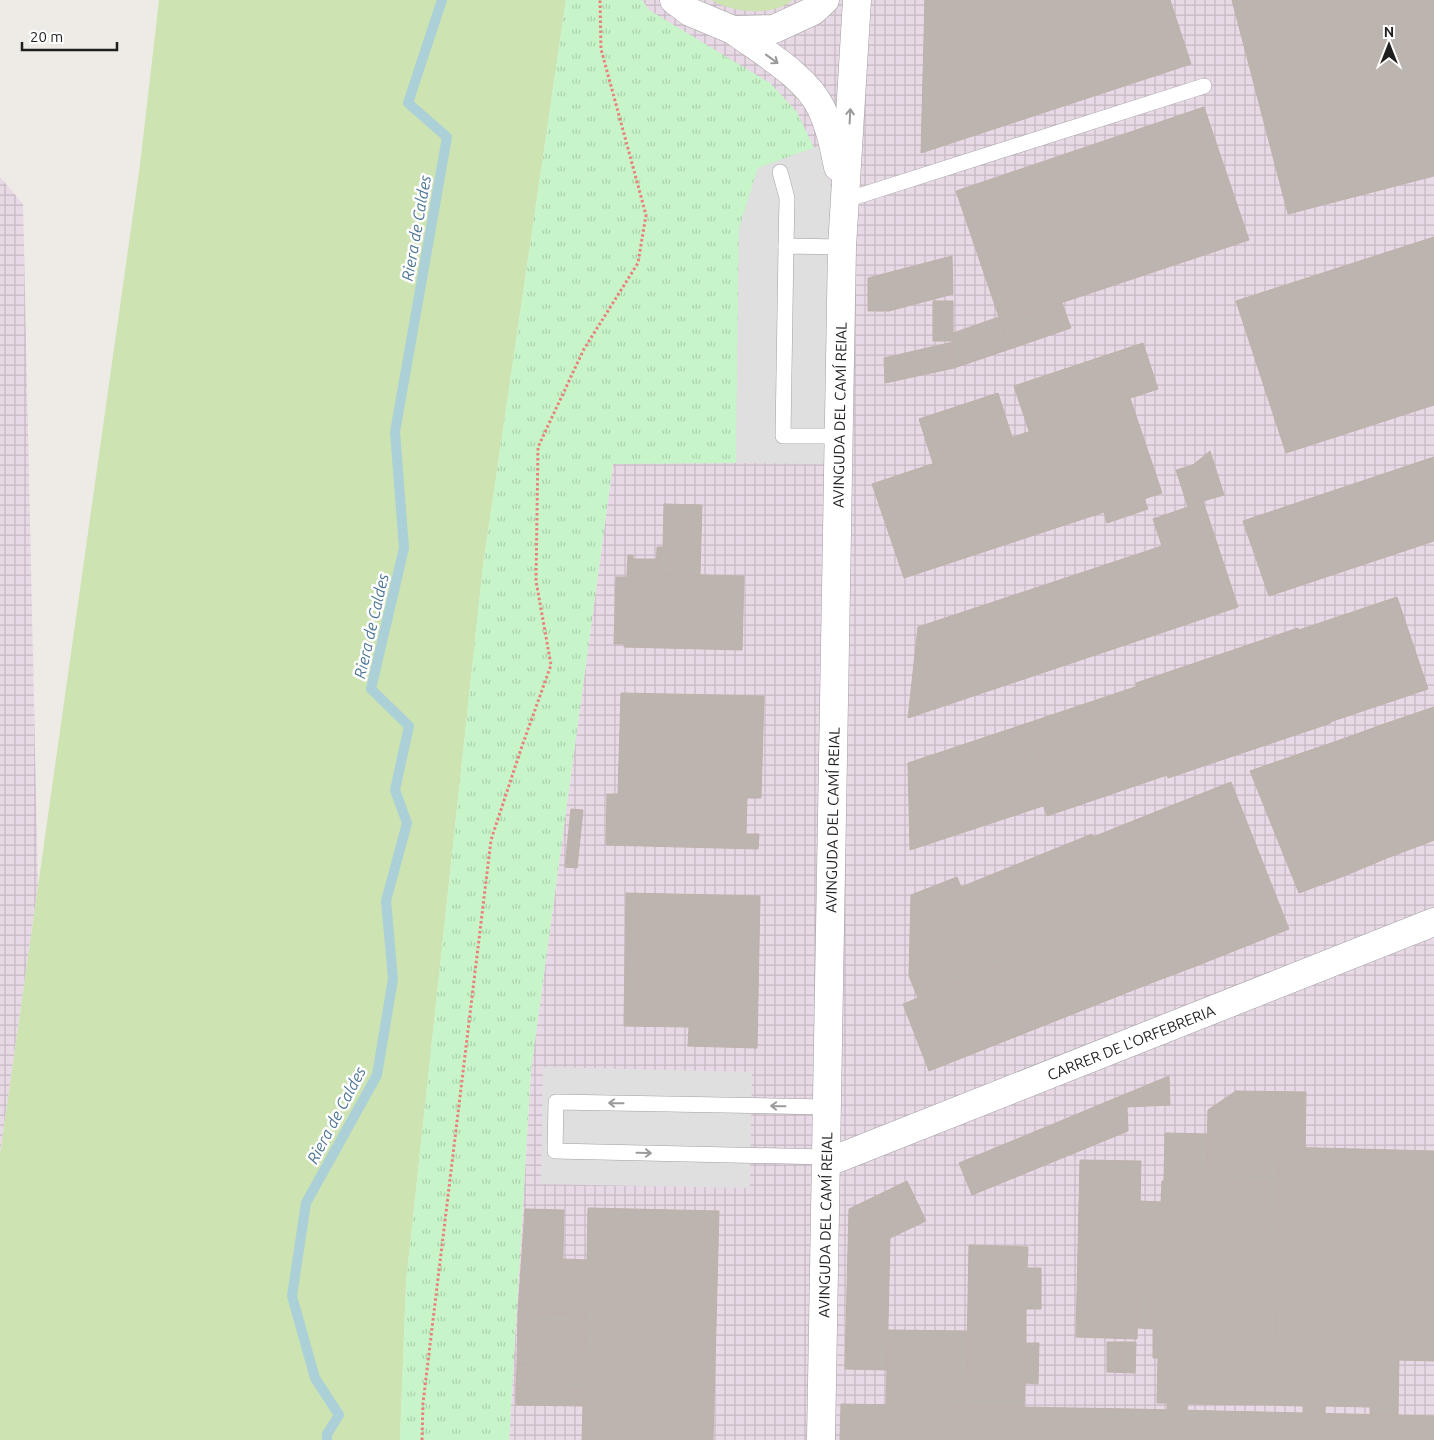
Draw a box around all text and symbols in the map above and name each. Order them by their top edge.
scale bar [22,20,118,52]
north arrow [1364,20,1414,70]
text: N [1384,24,1394,40]
text: 20 m [30,28,63,45]
one-way arrow [765,54,779,64]
one-way arrow [846,109,855,125]
water label: Riera de Caldes [398,173,434,282]
street label: AVINGUDA DEL CAMÍ REIAL [829,322,849,508]
water label: Riera de Caldes [350,572,392,680]
street label: AVINGUDA DEL CAMÍ REIAL [822,727,842,913]
street label: CARRER DE L'ORFEBRERIA [1045,1001,1217,1083]
water label: Riera de Caldes [303,1063,369,1166]
one-way arrow [608,1098,624,1108]
one-way arrow [770,1102,786,1111]
street label: AVINGUDA DEL CAMÍ REIAL [815,1132,835,1318]
one-way arrow [635,1148,651,1158]

